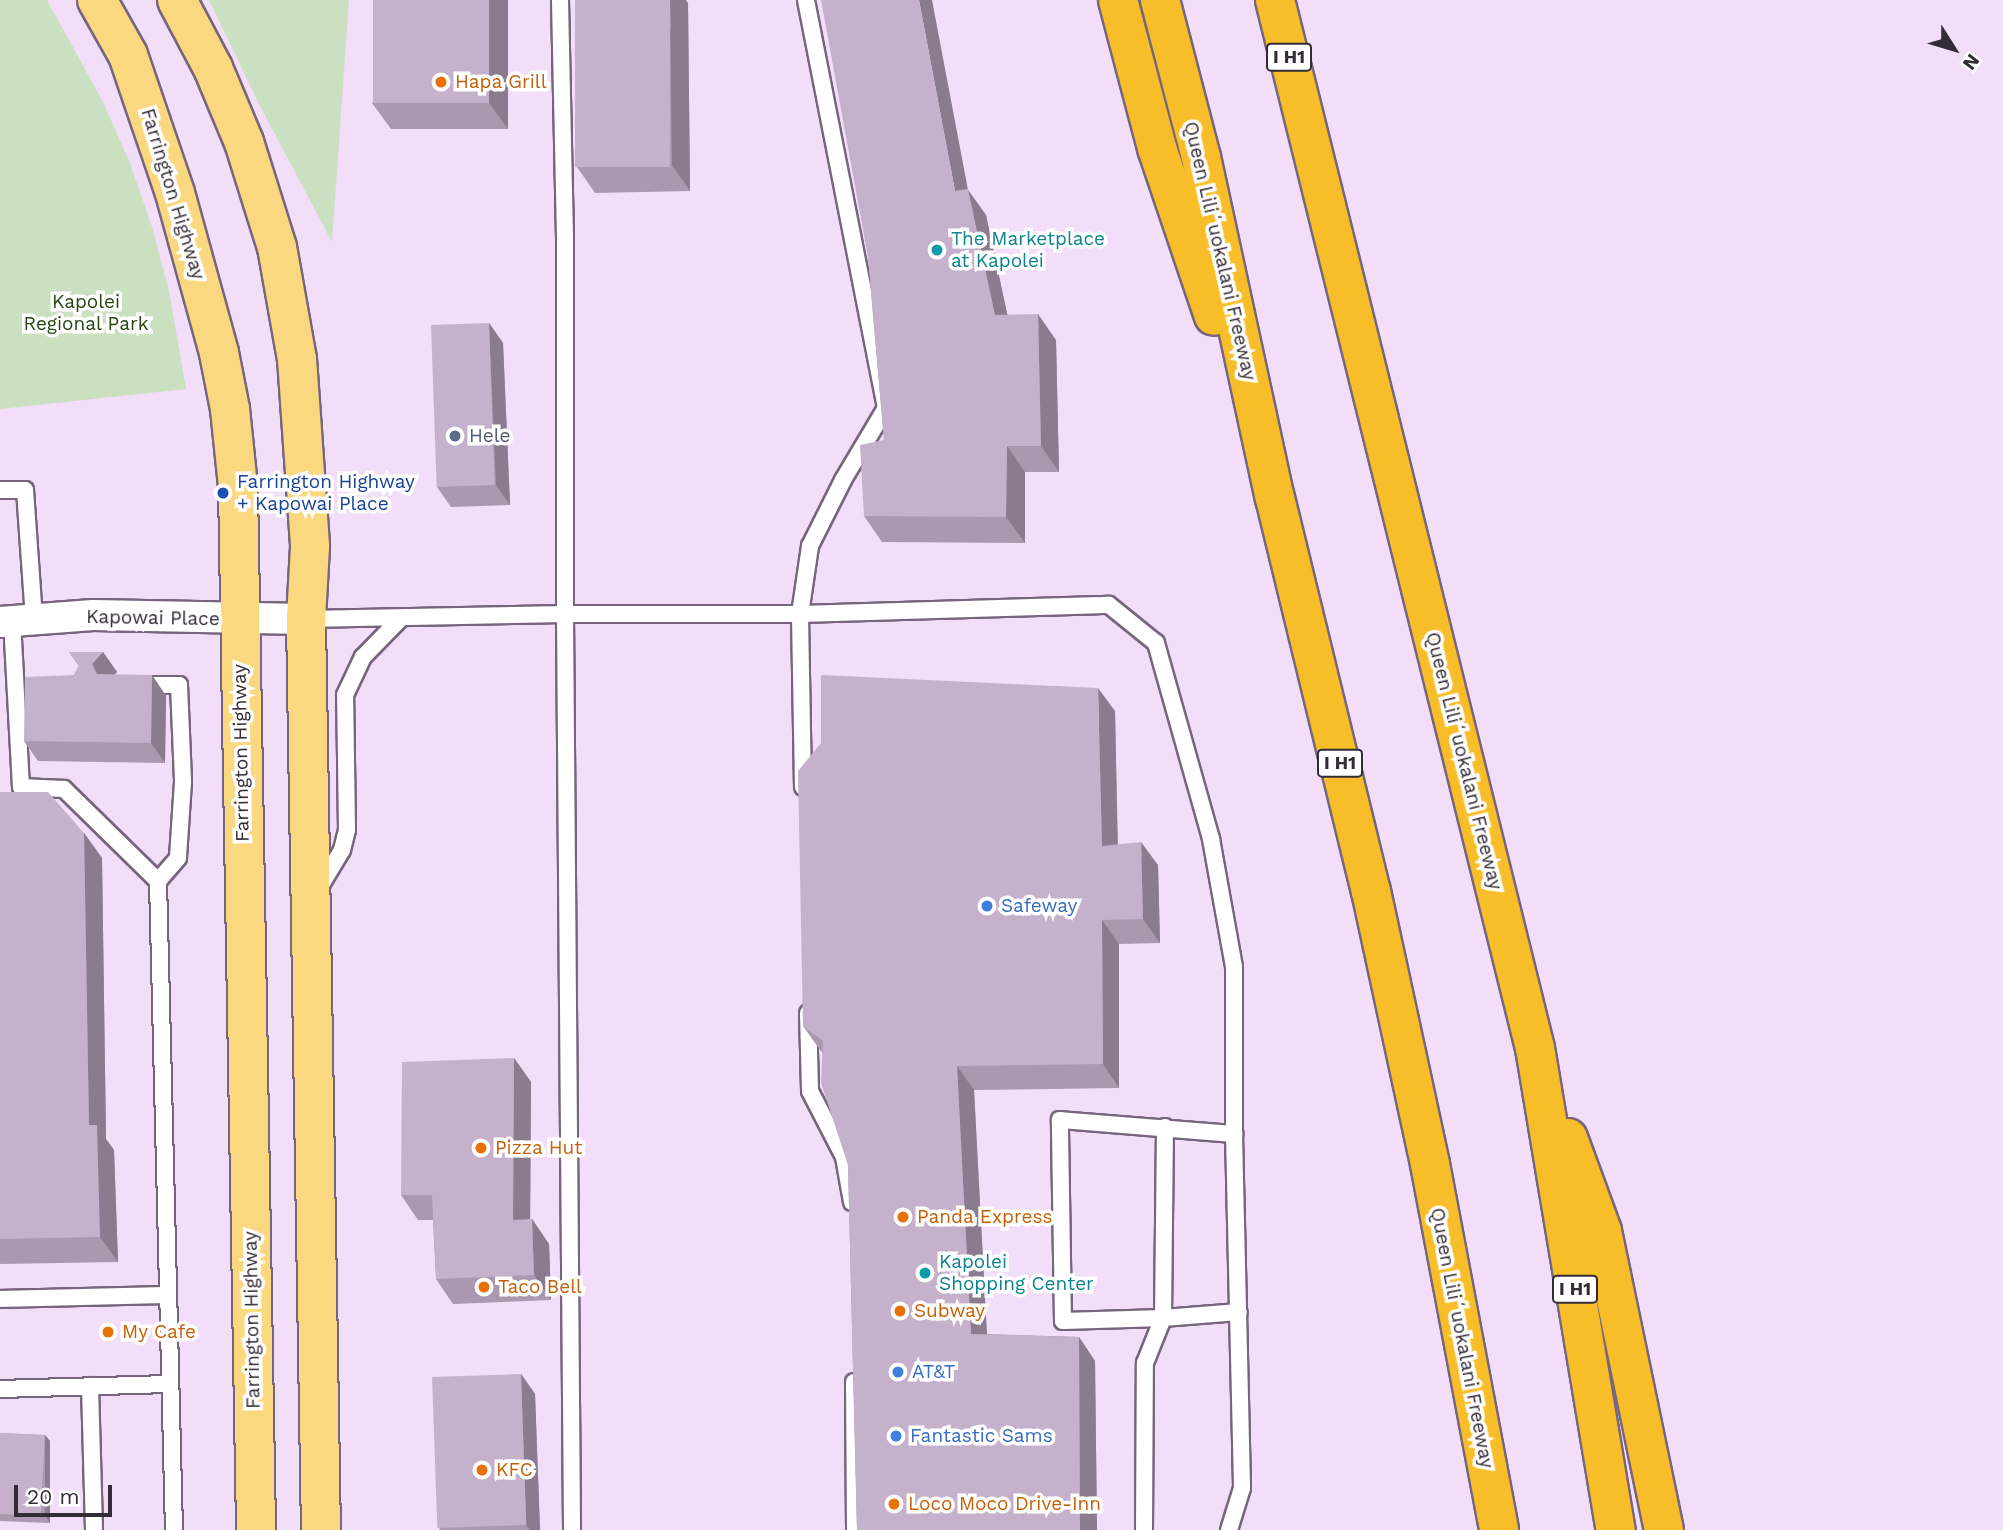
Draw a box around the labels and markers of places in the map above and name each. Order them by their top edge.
place label: Hapa Grill [455,71,547,93]
marker: Hapa Grill [433,74,449,90]
place label: The Marketplace at Kapolei [951,228,1105,272]
marker: The Marketplace at Kapolei [929,242,945,258]
place label: Hele [469,425,511,447]
marker: Hele [447,428,463,444]
place label: Farrington Highway + Kapowai Place [237,471,415,515]
marker: Farrington Highway + Kapowai Place [215,485,231,501]
place label: Safeway [1001,895,1077,917]
marker: Safeway [979,898,995,914]
place label: Pizza Hut [495,1137,583,1159]
marker: Pizza Hut [473,1140,489,1156]
place label: Panda Express [917,1206,1053,1228]
marker: Panda Express [895,1209,911,1225]
place label: Kapolei Shopping Center [939,1251,1094,1295]
marker: Kapolei Shopping Center [917,1265,933,1281]
place label: Taco Bell [498,1276,582,1298]
marker: Taco Bell [476,1279,492,1295]
place label: Subway [914,1300,985,1322]
marker: Subway [892,1303,908,1319]
place label: My Cafe [122,1321,196,1343]
marker: My Cafe [100,1324,116,1340]
place label: AT&T [912,1361,955,1383]
marker: AT&T [890,1364,906,1380]
place label: Fantastic Sams [910,1425,1053,1447]
marker: Fantastic Sams [888,1428,904,1444]
place label: KFC [496,1459,533,1481]
marker: KFC [474,1462,490,1478]
place label: Loco Moco Drive-Inn [908,1493,1101,1515]
marker: Loco Moco Drive-Inn [886,1496,902,1512]

